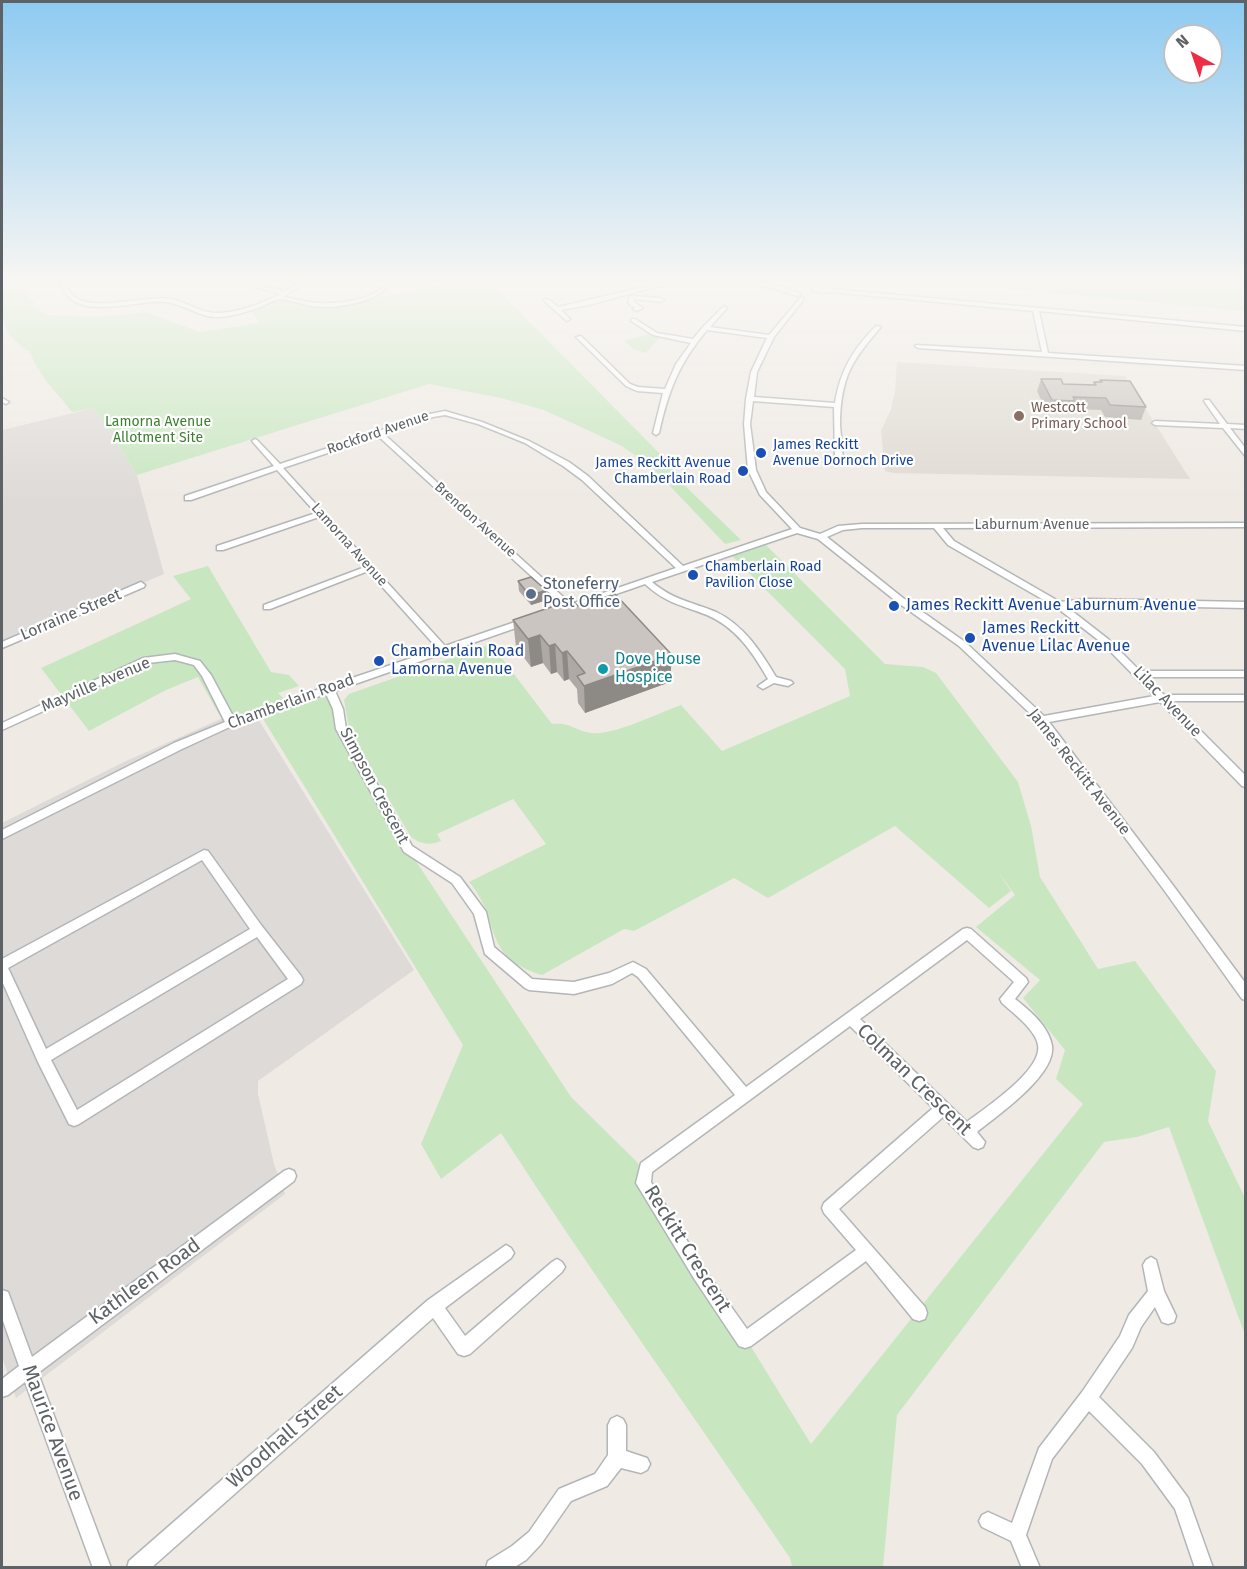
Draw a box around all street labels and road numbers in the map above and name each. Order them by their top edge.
street label: Rockford Avenue [325,408,431,458]
street label: Brendon Avenue [431,479,519,561]
street label: Lamorna Avenue [307,500,391,590]
street label: Laburnum Avenue [975,517,1089,533]
street label: Lorraine Street [18,585,124,645]
street label: Mayville Avenue [39,653,153,717]
street label: Lilac Avenue [1129,663,1205,741]
street label: Chamberlain Road [225,670,357,734]
street label: James Reckitt Avenue [1024,705,1134,839]
street label: Simpson Crescent [335,725,413,847]
street label: Colman Crescent [851,1019,977,1141]
street label: Reckitt Crescent [638,1181,736,1317]
street label: Kathleen Road [84,1233,206,1331]
street label: Maurice Avenue [16,1362,88,1504]
street label: Woodhall Street [222,1380,348,1494]

